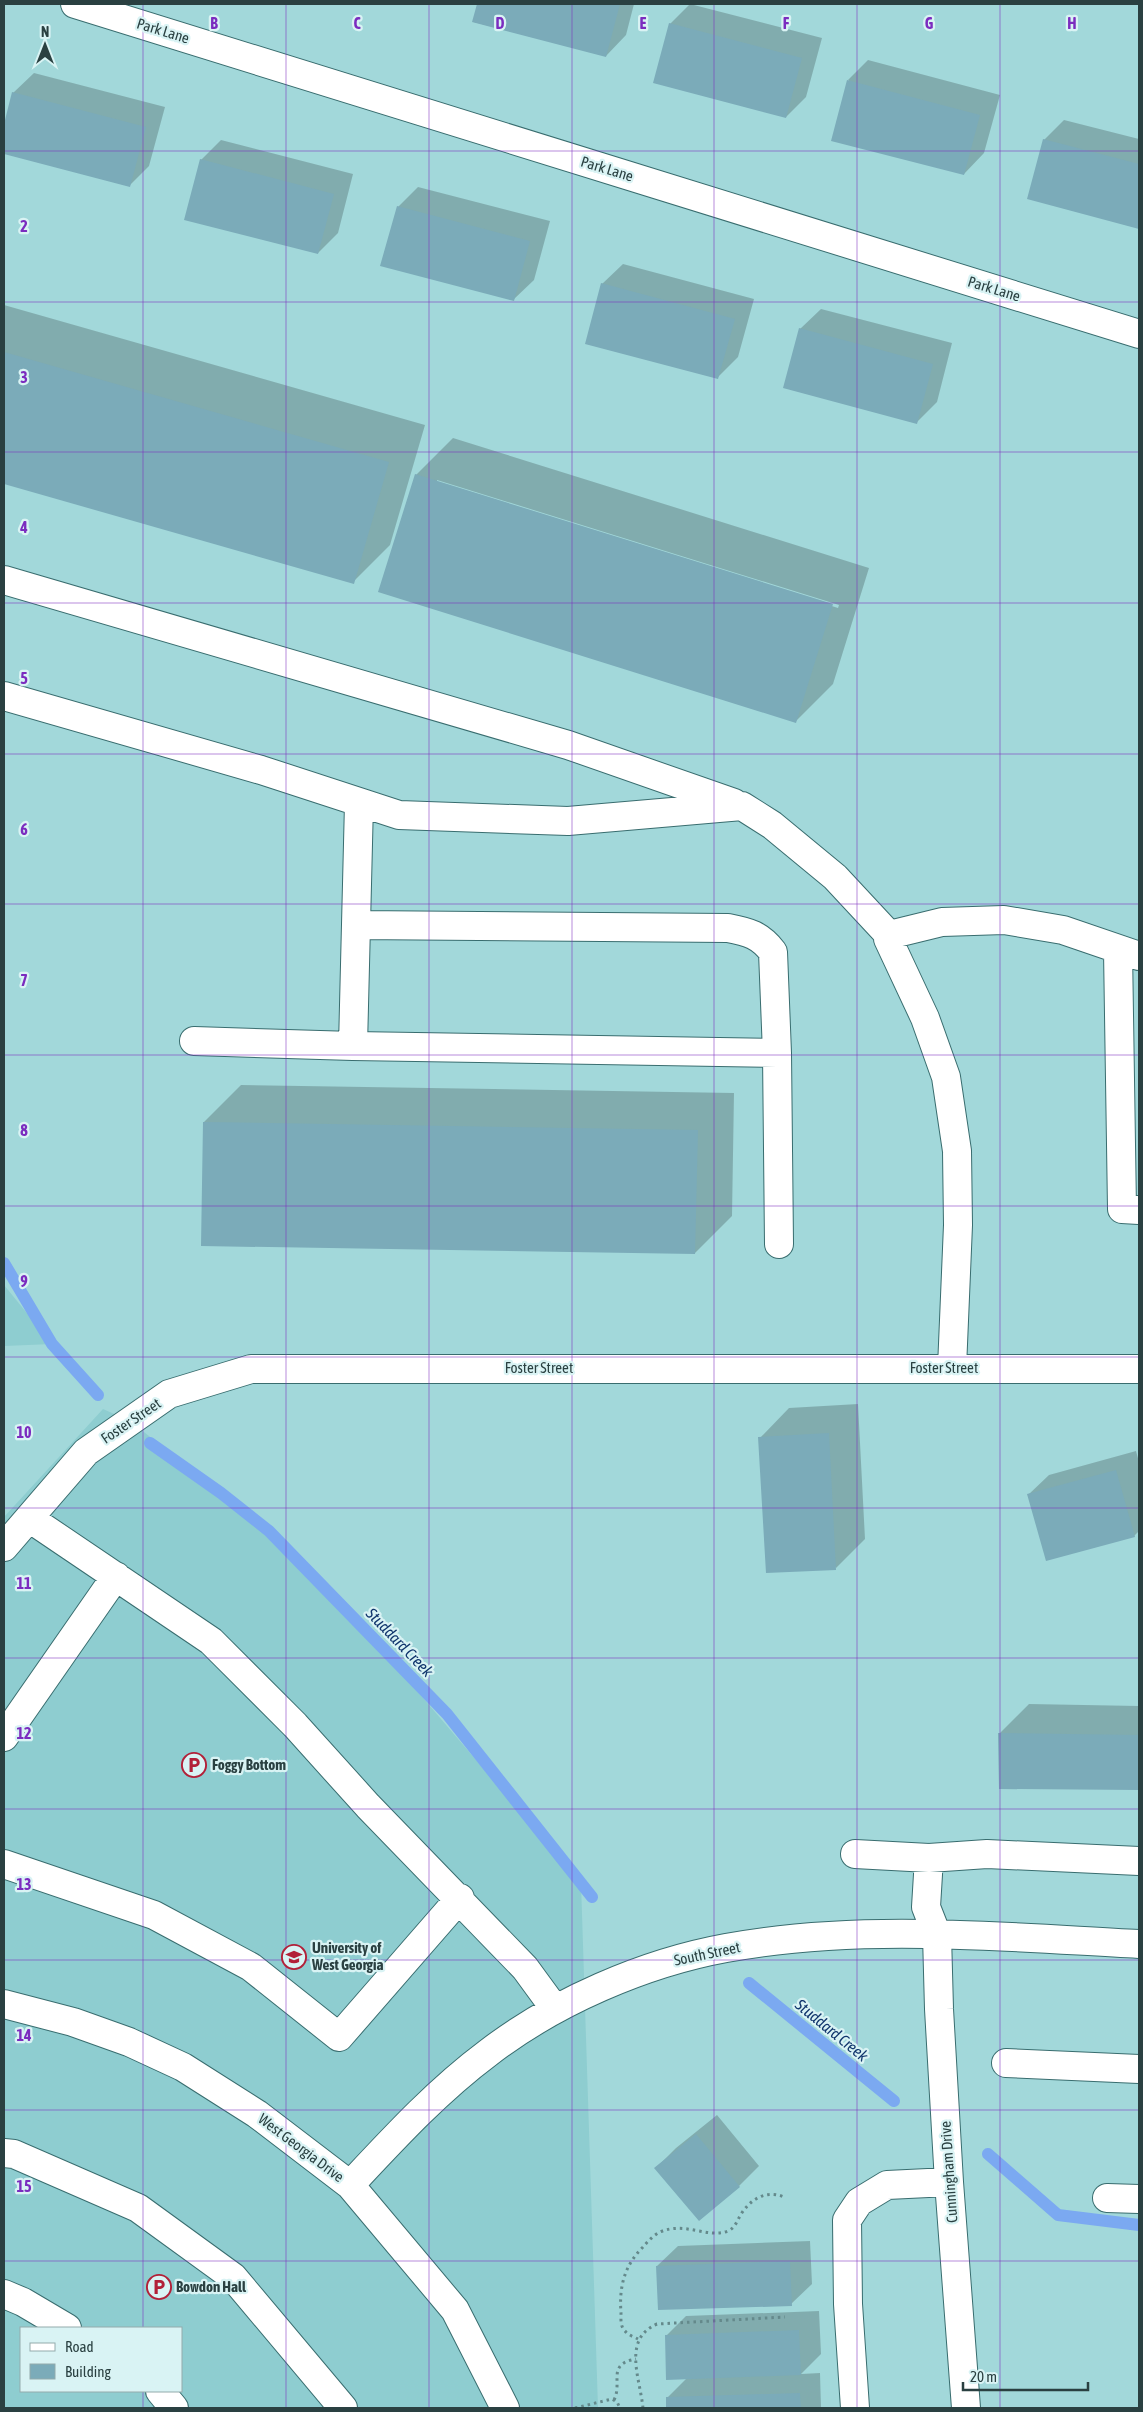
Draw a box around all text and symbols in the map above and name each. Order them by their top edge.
text: B [210,14,218,32]
text: C [353,14,361,32]
text: D [496,14,505,32]
text: E [640,14,647,32]
text: F [783,14,790,32]
text: G [925,14,934,32]
text: H [1067,14,1077,32]
street label: Park Lane [135,15,192,47]
north arrow [20,20,70,70]
text: N [41,24,49,40]
street label: Park Lane [579,153,636,185]
text: 2 [20,217,28,235]
street label: Park Lane [966,273,1023,305]
text: 3 [20,368,28,386]
text: 4 [19,518,28,536]
text: 5 [20,669,28,687]
text: 6 [20,820,28,838]
text: 7 [20,971,28,989]
text: 8 [20,1121,28,1139]
text: 9 [20,1272,28,1290]
street label: Foster Street [505,1359,573,1376]
street label: Foster Street [910,1359,978,1376]
street label: Foster Street [98,1394,164,1447]
text: 10 [16,1423,32,1441]
text: 11 [16,1574,32,1592]
water label: Studdard Creek [362,1603,438,1681]
text: 12 [16,1724,32,1742]
parking icon: Foggy Bottom [181,1752,207,1778]
place label: Foggy Bottom [212,1756,286,1773]
text: 13 [16,1875,32,1893]
street label: South Street [672,1938,742,1969]
place label: University of West Georgia [311,1939,384,1973]
school or university icon: University of West Georgia [281,1944,307,1970]
water label: Studdard Creek [791,1995,873,2065]
text: 14 [16,2026,32,2044]
street label: West Georgia Drive [255,2110,348,2185]
street label: Cunningham Drive [936,2120,961,2223]
text: 15 [16,2177,32,2195]
parking icon: Bowdon Hall [146,2274,172,2300]
place label: Bowdon Hall [176,2278,247,2295]
legend [20,2327,182,2392]
text: Road [65,2338,94,2355]
scale bar [963,2360,1088,2392]
text: Building [65,2363,111,2380]
text: 20 m [970,2368,997,2385]

